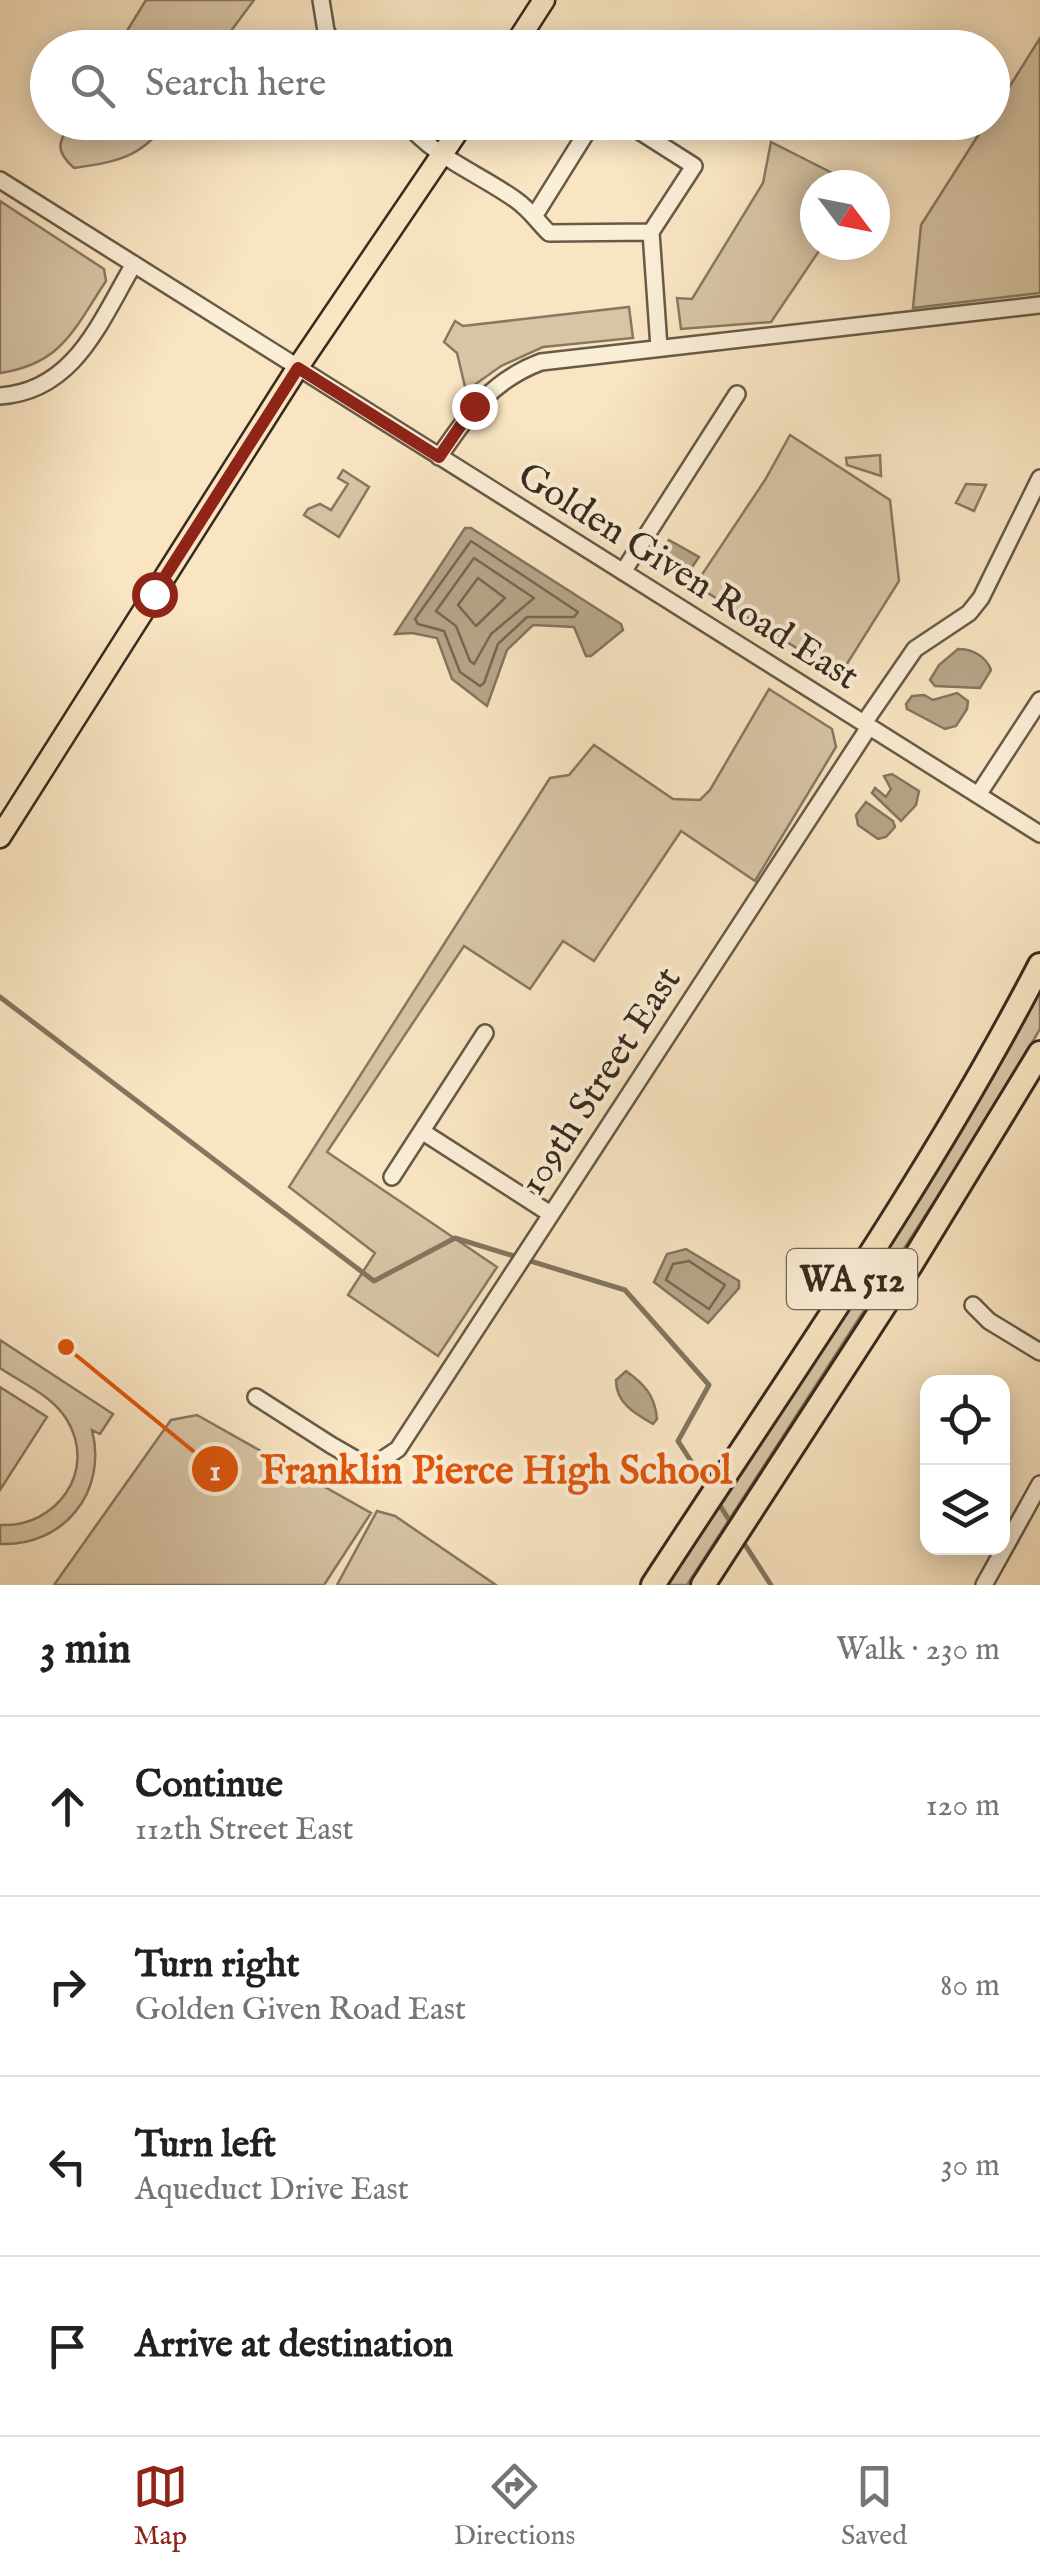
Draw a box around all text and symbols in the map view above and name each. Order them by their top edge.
search box [30,30,1010,140]
icon: search [65,58,120,113]
text: Search here [145,61,326,109]
north arrow [800,170,890,260]
route end [452,384,498,430]
street label: Golden Given Road East [508,453,867,702]
route start [132,572,178,618]
street label: 109th Street East [510,958,693,1205]
road number: WA 512 [787,1249,917,1309]
map controls [920,1375,1010,1555]
button: locate [920,1375,1010,1465]
callout: Franklin Pierce High School [190,1434,752,1504]
text: Franklin Pierce High School [260,1447,733,1498]
text: 1 [209,1453,221,1491]
button: layers [920,1465,1010,1555]
text: 3 min [40,1624,131,1677]
text: Walk · 230 m [836,1630,1000,1671]
text: Continue [135,1762,283,1810]
icon: ahead [40,1779,95,1834]
text: 120 m [926,1786,1000,1827]
text: 112th Street East [135,1810,354,1851]
text: Turn right [135,1942,299,1990]
icon: right [40,1959,95,2014]
text: 80 m [940,1966,1000,2007]
text: Golden Given Road East [135,1990,466,2031]
text: Turn left [135,2122,276,2170]
icon: left [40,2139,95,2194]
text: 30 m [941,2146,1000,2187]
text: Aqueduct Drive East [135,2170,409,2211]
icon: arrive [40,2319,95,2374]
text: Arrive at destination [135,2322,453,2370]
tab: Map [133,2459,188,2554]
tab: Directions [453,2459,575,2554]
tab: Saved [841,2459,907,2554]

